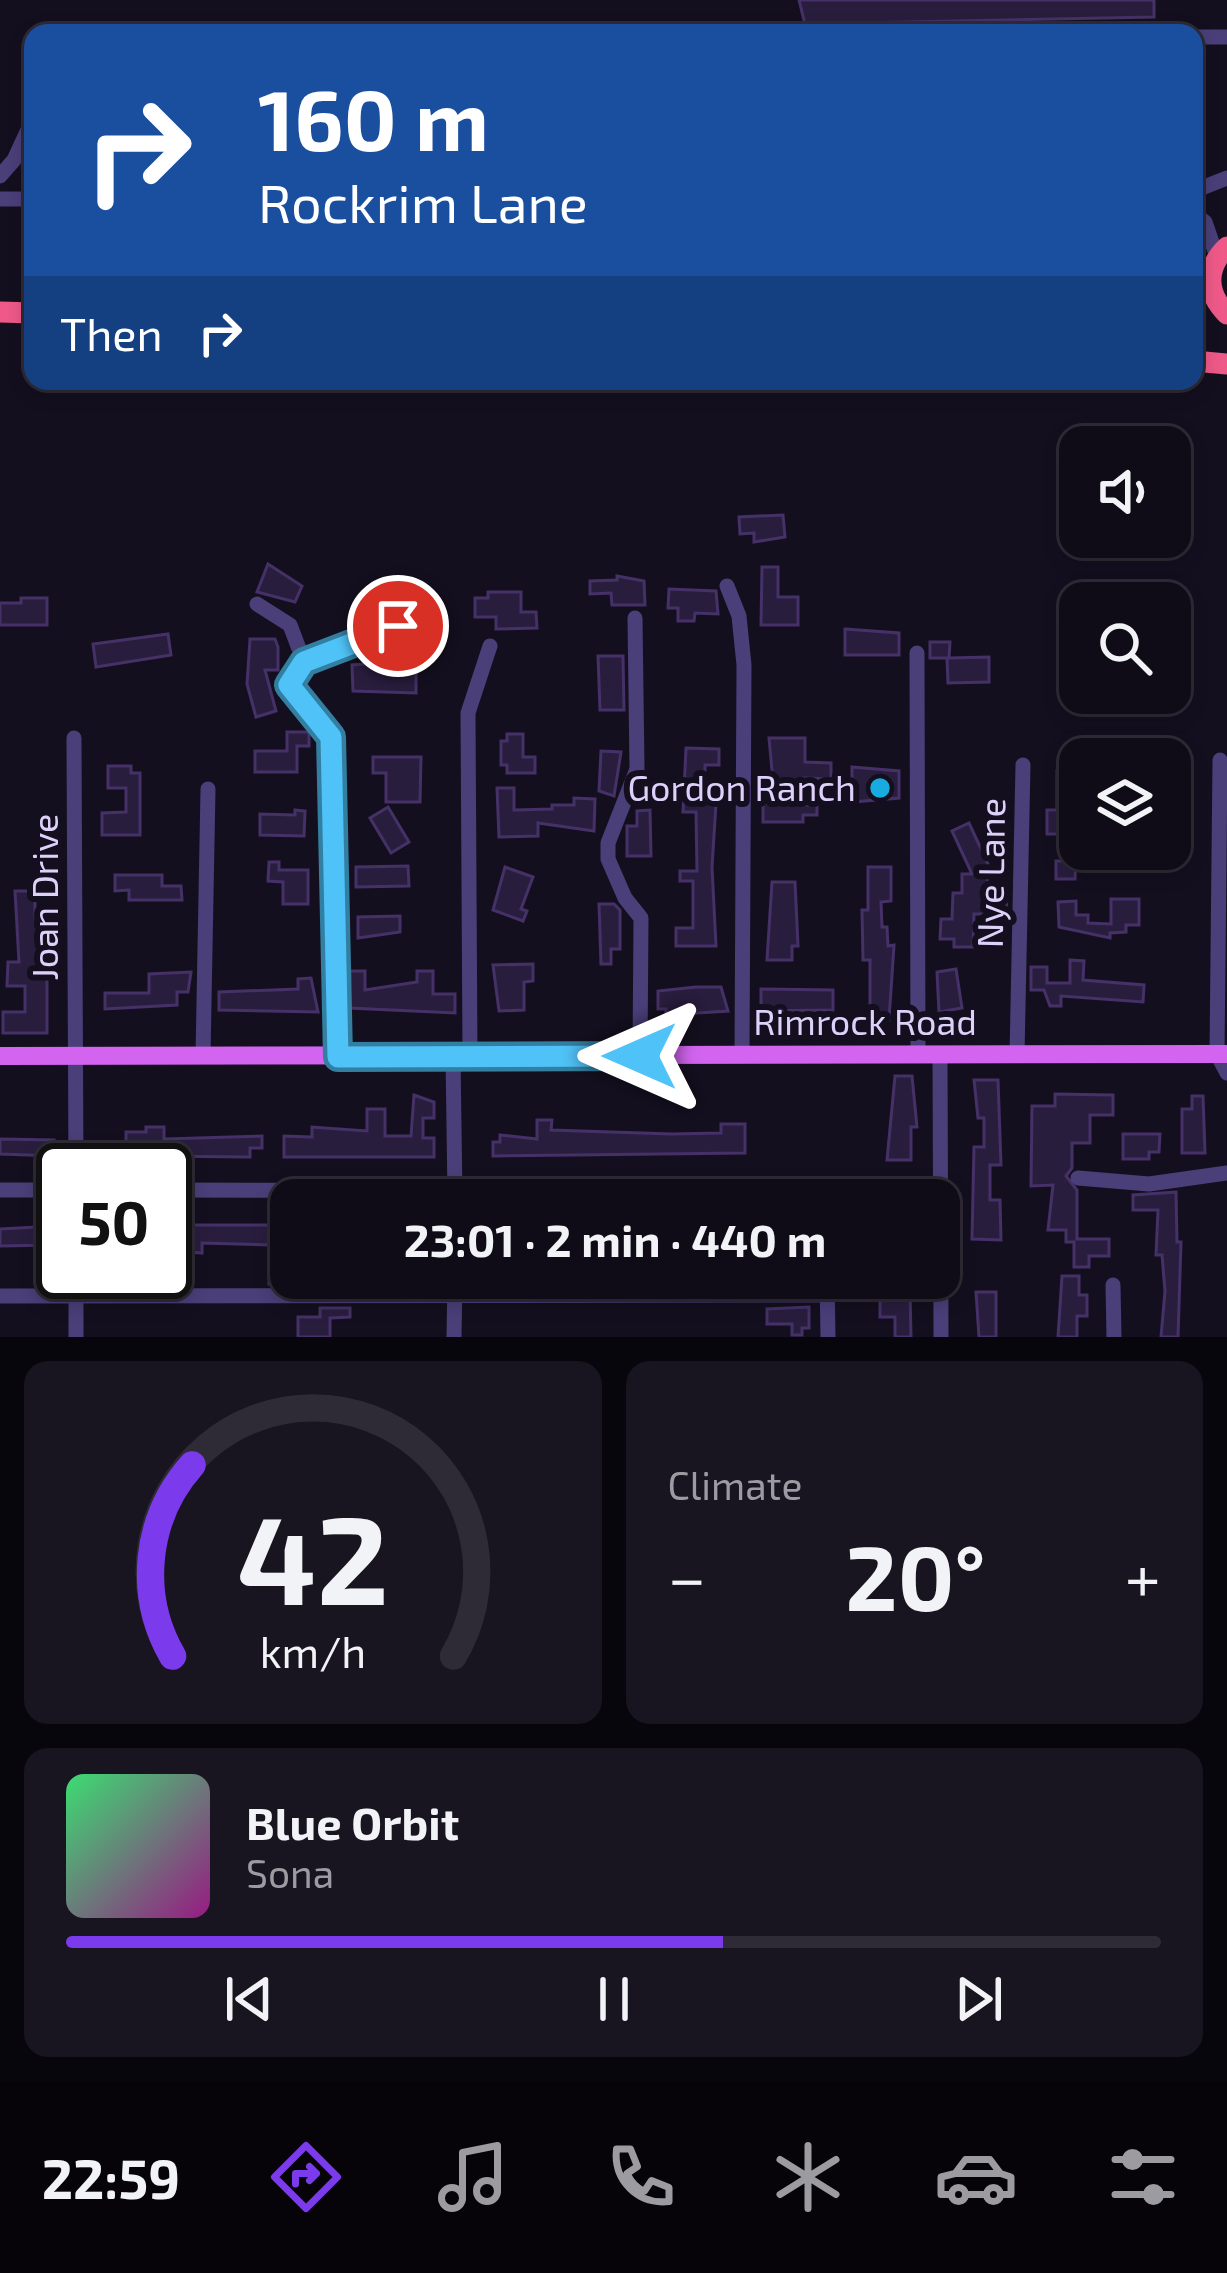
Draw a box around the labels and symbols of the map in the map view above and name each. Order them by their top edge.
pin [347,575,449,677]
place label: Gordon Ranch [627,765,856,808]
marker: Gordon Ranch [867,775,893,801]
street label: Nye Lane [967,798,1012,948]
street label: Joan Drive [22,814,65,980]
position arrow [577,993,703,1119]
street label: Rimrock Road [753,999,977,1042]
speed limit sign: 50 [36,1143,192,1299]

